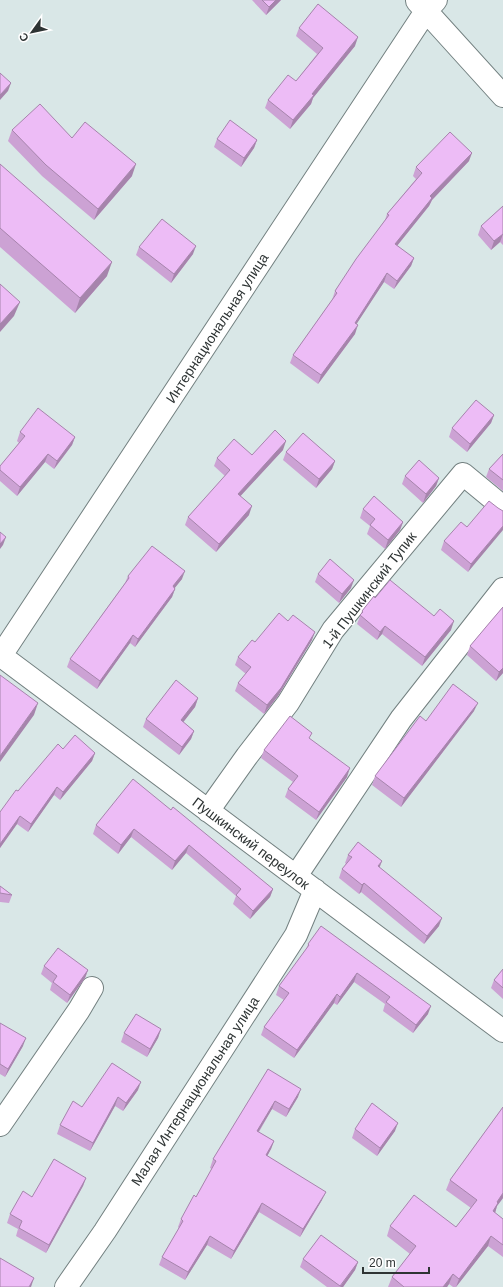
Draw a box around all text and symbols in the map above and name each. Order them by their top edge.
north arrow [12,12,52,52]
text: С [16,31,31,44]
street label: Интернациональная улица [163,250,272,406]
street label: 1-й Пушкинский Тупик [319,528,420,651]
street label: Пушкинский переулок [189,794,313,893]
street label: Малая Интернациональная улица [128,993,262,1189]
scale bar [363,1249,429,1275]
text: 20 m [369,1256,396,1270]

